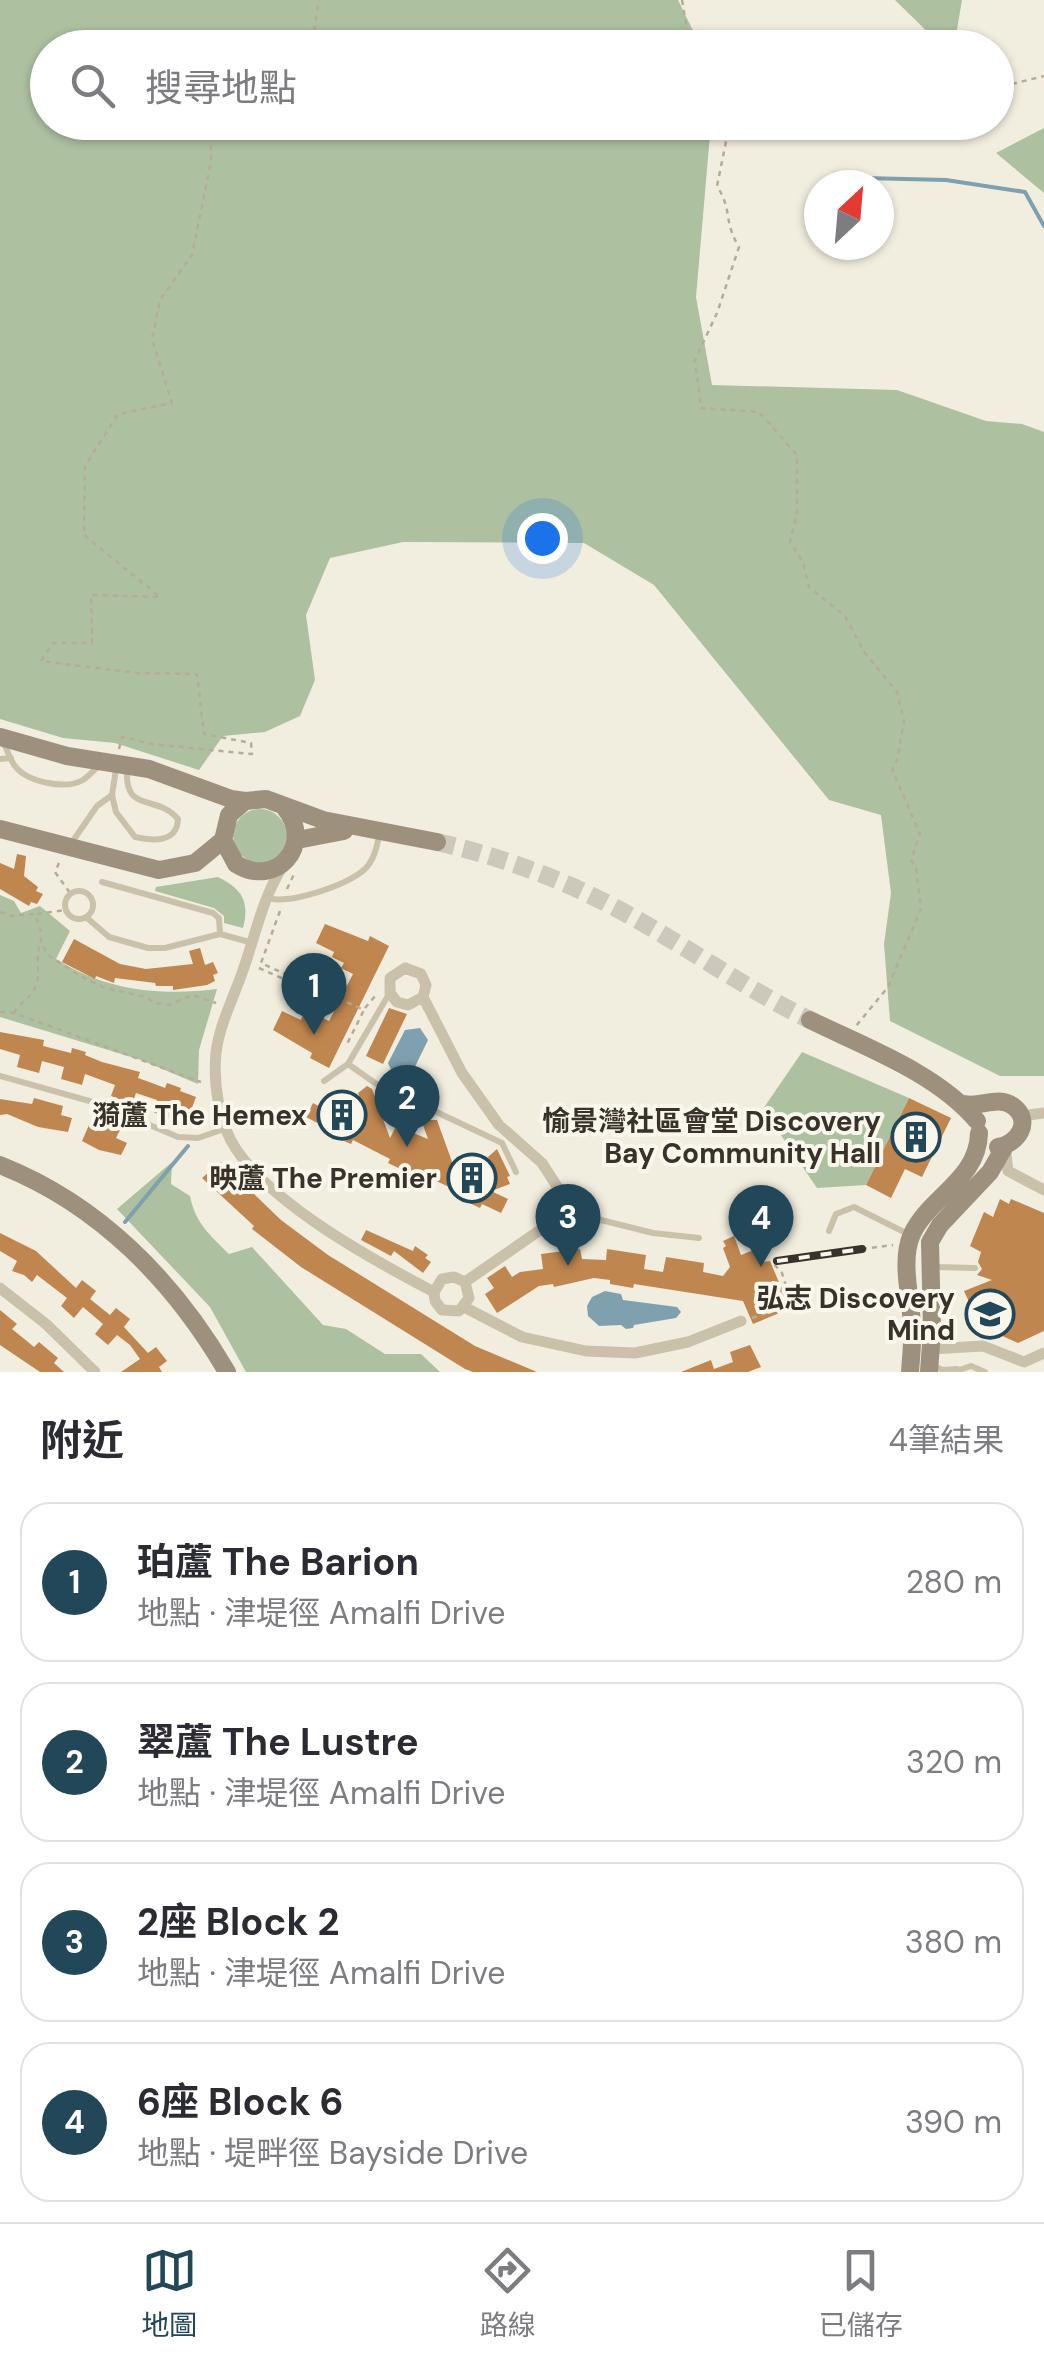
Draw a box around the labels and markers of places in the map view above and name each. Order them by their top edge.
pin: 1 [282,952,346,1035]
pin: 2 [374,1064,440,1147]
building icon: 漪蘆 The Hemex [316,1089,368,1141]
place label: 漪蘆 The Hemex [92,1097,307,1134]
place label: 愉景灣社區會堂 Discovery Bay Community Hall [542,1103,881,1172]
building icon: 愉景灣社區會堂 Discovery Bay Community Hall [890,1111,942,1163]
building icon: 映蘆 The Premier [446,1152,498,1204]
place label: 映蘆 The Premier [209,1160,437,1197]
pin: 3 [536,1184,600,1266]
pin: 4 [728,1184,794,1267]
place label: 弘志 Discovery Mind [756,1280,955,1349]
school or university icon: 弘志 Discovery Mind [964,1288,1016,1340]

